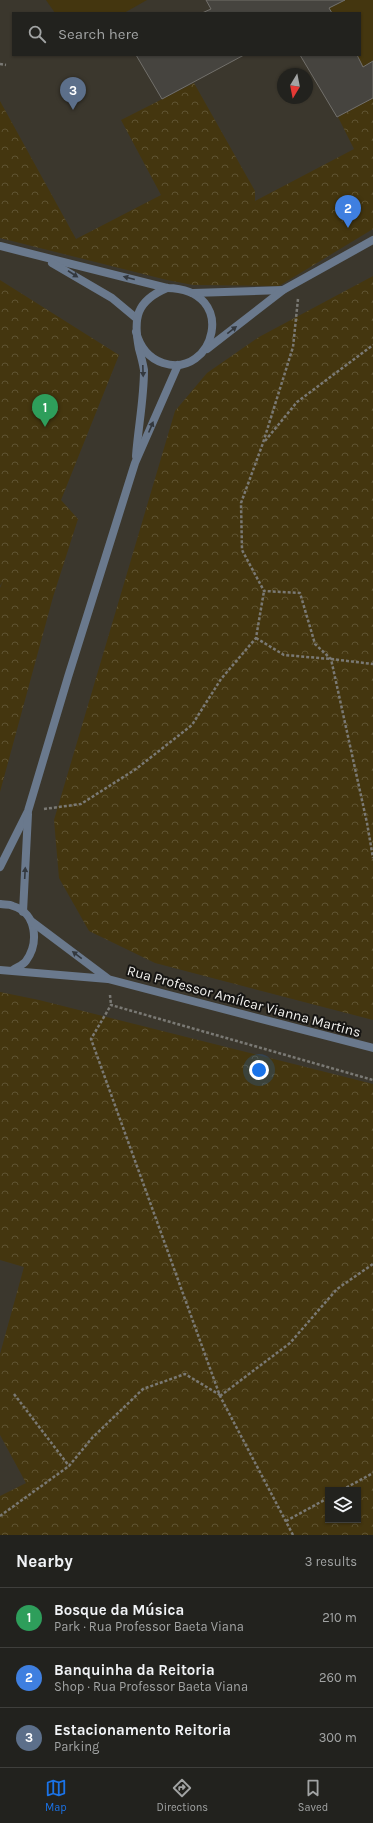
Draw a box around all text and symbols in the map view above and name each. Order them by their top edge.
search box [12,12,361,56]
icon: search [26,23,48,45]
text: Search here [58,25,139,43]
north arrow [277,68,313,104]
pin: 3 [60,77,86,110]
pin: 2 [335,195,361,228]
one-way arrow [68,270,78,278]
one-way arrow [123,275,135,281]
one-way arrow [226,325,237,334]
one-way arrow [139,364,146,377]
pin: 1 [32,394,58,427]
one-way arrow [148,421,154,432]
one-way arrow [22,866,28,879]
one-way arrow [71,951,82,960]
street label: Rua Professor Amílcar Vianna Martins [125,962,363,1041]
your location [249,1060,269,1080]
map controls [325,1487,361,1523]
button: layers [325,1487,361,1523]
text: Nearby [16,1551,73,1571]
text: 3 results [305,1554,357,1569]
text: Bosque da Música [54,1601,184,1619]
text: 1 [27,1610,31,1625]
text: 210 m [322,1610,357,1625]
text: Park · Rua Professor Baeta Viana [54,1619,244,1634]
text: Banquinha da Reitoria [54,1661,215,1679]
text: 2 [25,1670,33,1685]
text: 260 m [319,1670,357,1685]
text: Shop · Rua Professor Baeta Viana [54,1679,248,1694]
text: Estacionamento Reitoria [54,1721,231,1739]
text: 3 [25,1730,33,1745]
text: 300 m [319,1730,357,1745]
text: Parking [54,1739,99,1754]
tab: Map [45,1777,67,1814]
tab: Directions [156,1777,208,1814]
tab: Saved [298,1777,328,1814]

